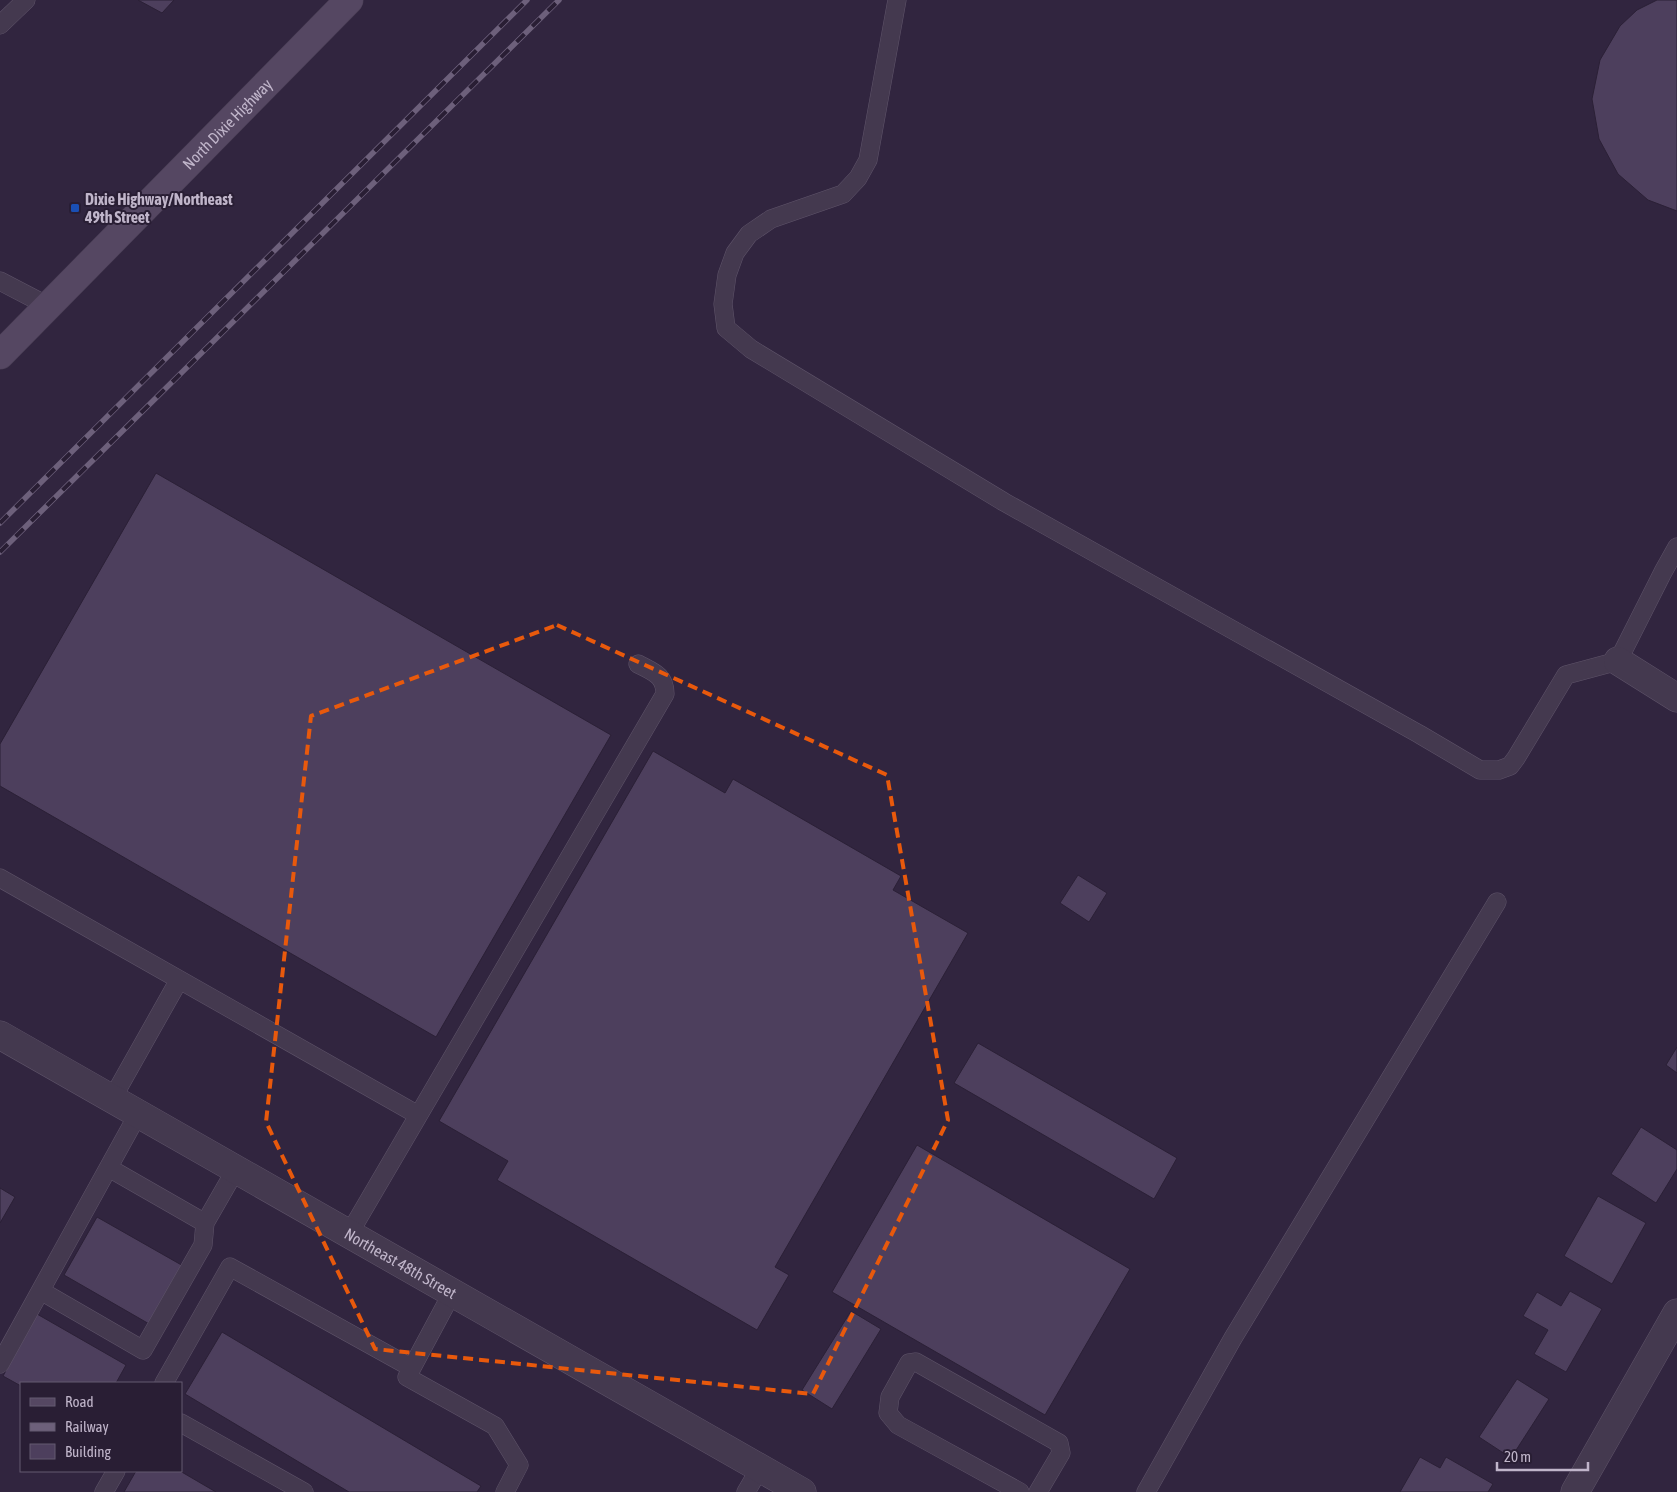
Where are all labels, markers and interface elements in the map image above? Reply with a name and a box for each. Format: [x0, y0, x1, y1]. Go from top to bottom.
street label: North Dixie Highway [179, 75, 276, 173]
place label: Dixie Highway/Northeast 49th Street [84, 190, 233, 226]
marker: Dixie Highway/Northeast 49th Street [69, 202, 81, 214]
street label: Northeast 48th Street [341, 1224, 460, 1302]
legend [20, 1382, 182, 1472]
text: Road [65, 1393, 94, 1410]
text: Railway [65, 1418, 109, 1435]
scale bar [1497, 1440, 1588, 1472]
text: Building [65, 1443, 111, 1460]
text: 20 m [1504, 1448, 1531, 1465]

